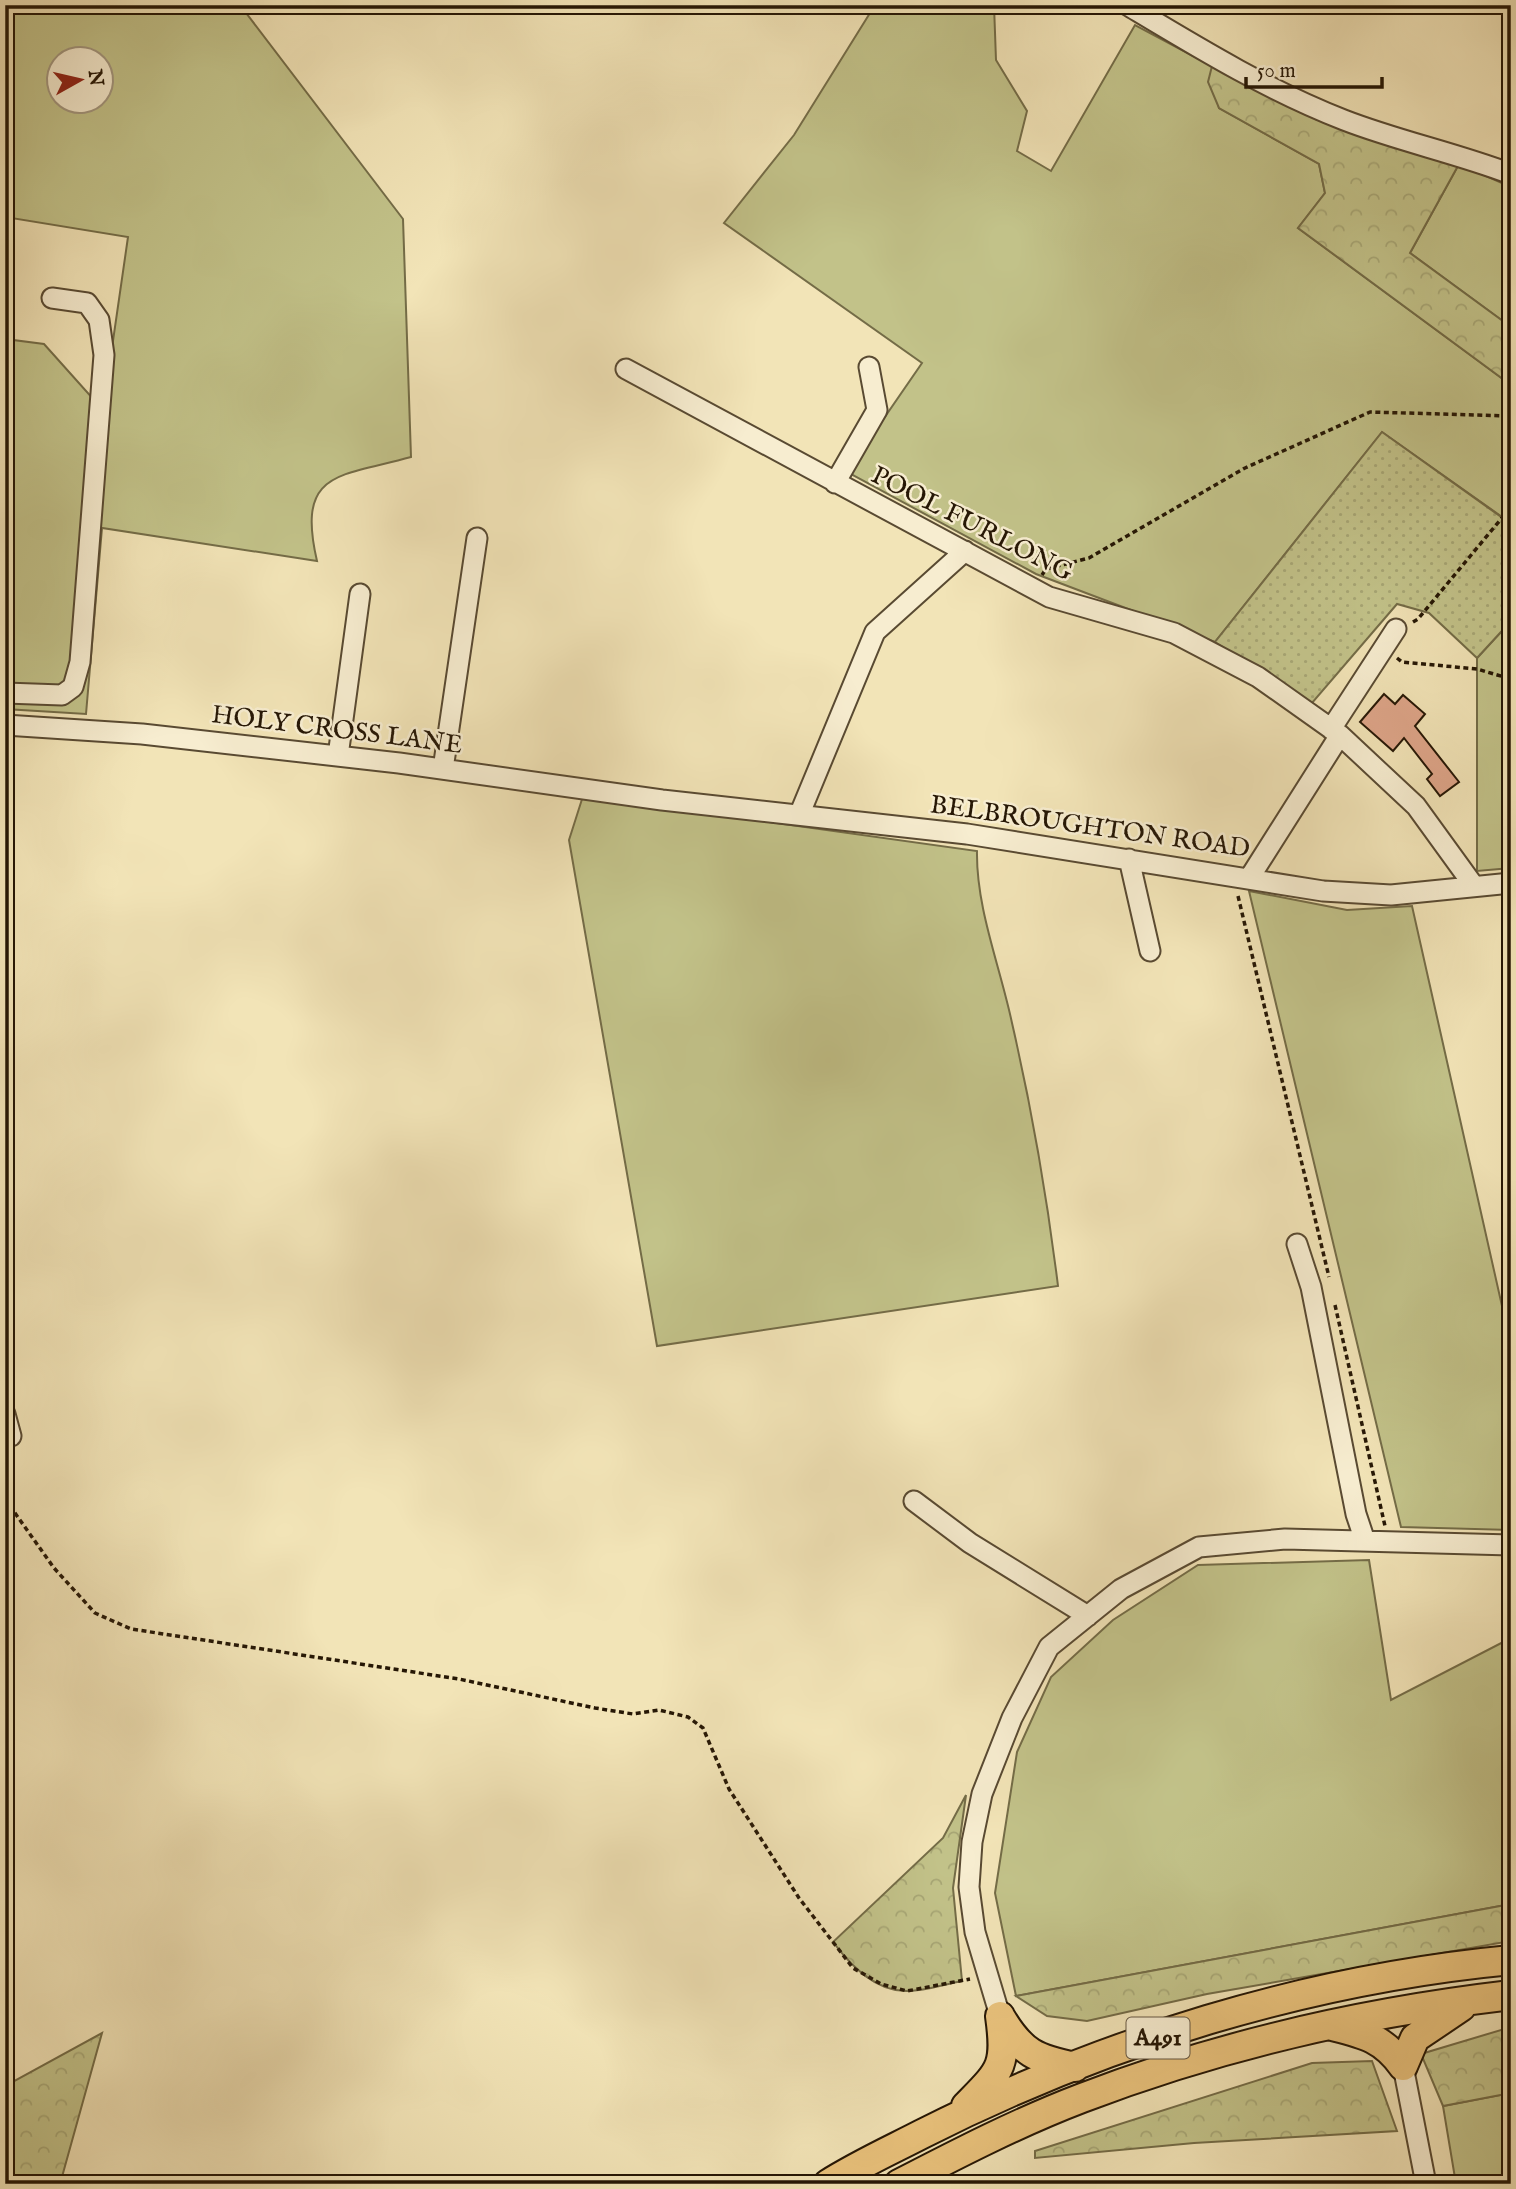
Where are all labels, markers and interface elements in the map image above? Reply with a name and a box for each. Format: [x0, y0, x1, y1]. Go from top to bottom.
north arrow [46, 46, 116, 116]
scale bar [1246, 46, 1383, 90]
text: 50 m [1257, 58, 1296, 85]
text: N [82, 67, 108, 88]
street label: POOL FURLONG [865, 459, 1079, 589]
street label: HOLY CROSS LANE [210, 698, 464, 762]
street label: BELBROUGHTON ROAD [928, 788, 1252, 866]
road number: A491 [1126, 2018, 1190, 2059]

